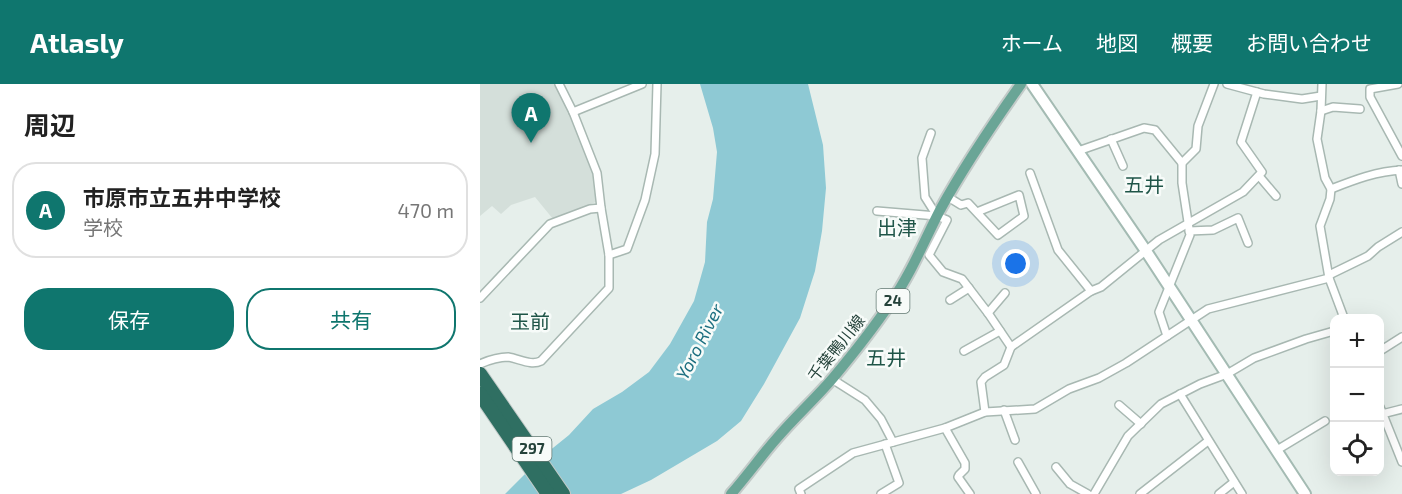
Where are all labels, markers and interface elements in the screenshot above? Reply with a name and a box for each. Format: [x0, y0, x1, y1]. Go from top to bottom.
text: Atlasly [30, 25, 124, 59]
text: ホーム [1001, 30, 1063, 55]
text: 地図 [1096, 30, 1138, 55]
text: 概要 [1171, 30, 1213, 55]
text: お問い合わせ [1246, 30, 1372, 55]
pin: A [512, 94, 550, 143]
text: 周辺 [24, 109, 76, 140]
district label: 五井 [1124, 172, 1164, 196]
text: 市原市立五井中学校 [83, 184, 281, 210]
text: A [39, 198, 52, 222]
text: 470 m [397, 198, 454, 222]
text: 学校 [83, 215, 123, 239]
district label: 出津 [877, 215, 917, 239]
your location [1001, 249, 1030, 278]
button: 保存 [24, 288, 234, 350]
button: 共有 [246, 288, 456, 350]
road number: 24 [876, 289, 910, 313]
water label: Yoro River [671, 299, 728, 383]
district label: 玉前 [510, 309, 550, 333]
street label: 千葉鴨川線 [803, 311, 868, 385]
map controls [1330, 314, 1384, 476]
button: + [1330, 314, 1384, 368]
district label: 五井 [866, 345, 906, 369]
button: − [1330, 368, 1384, 422]
button: locate [1330, 422, 1384, 476]
road number: 297 [512, 437, 552, 461]

